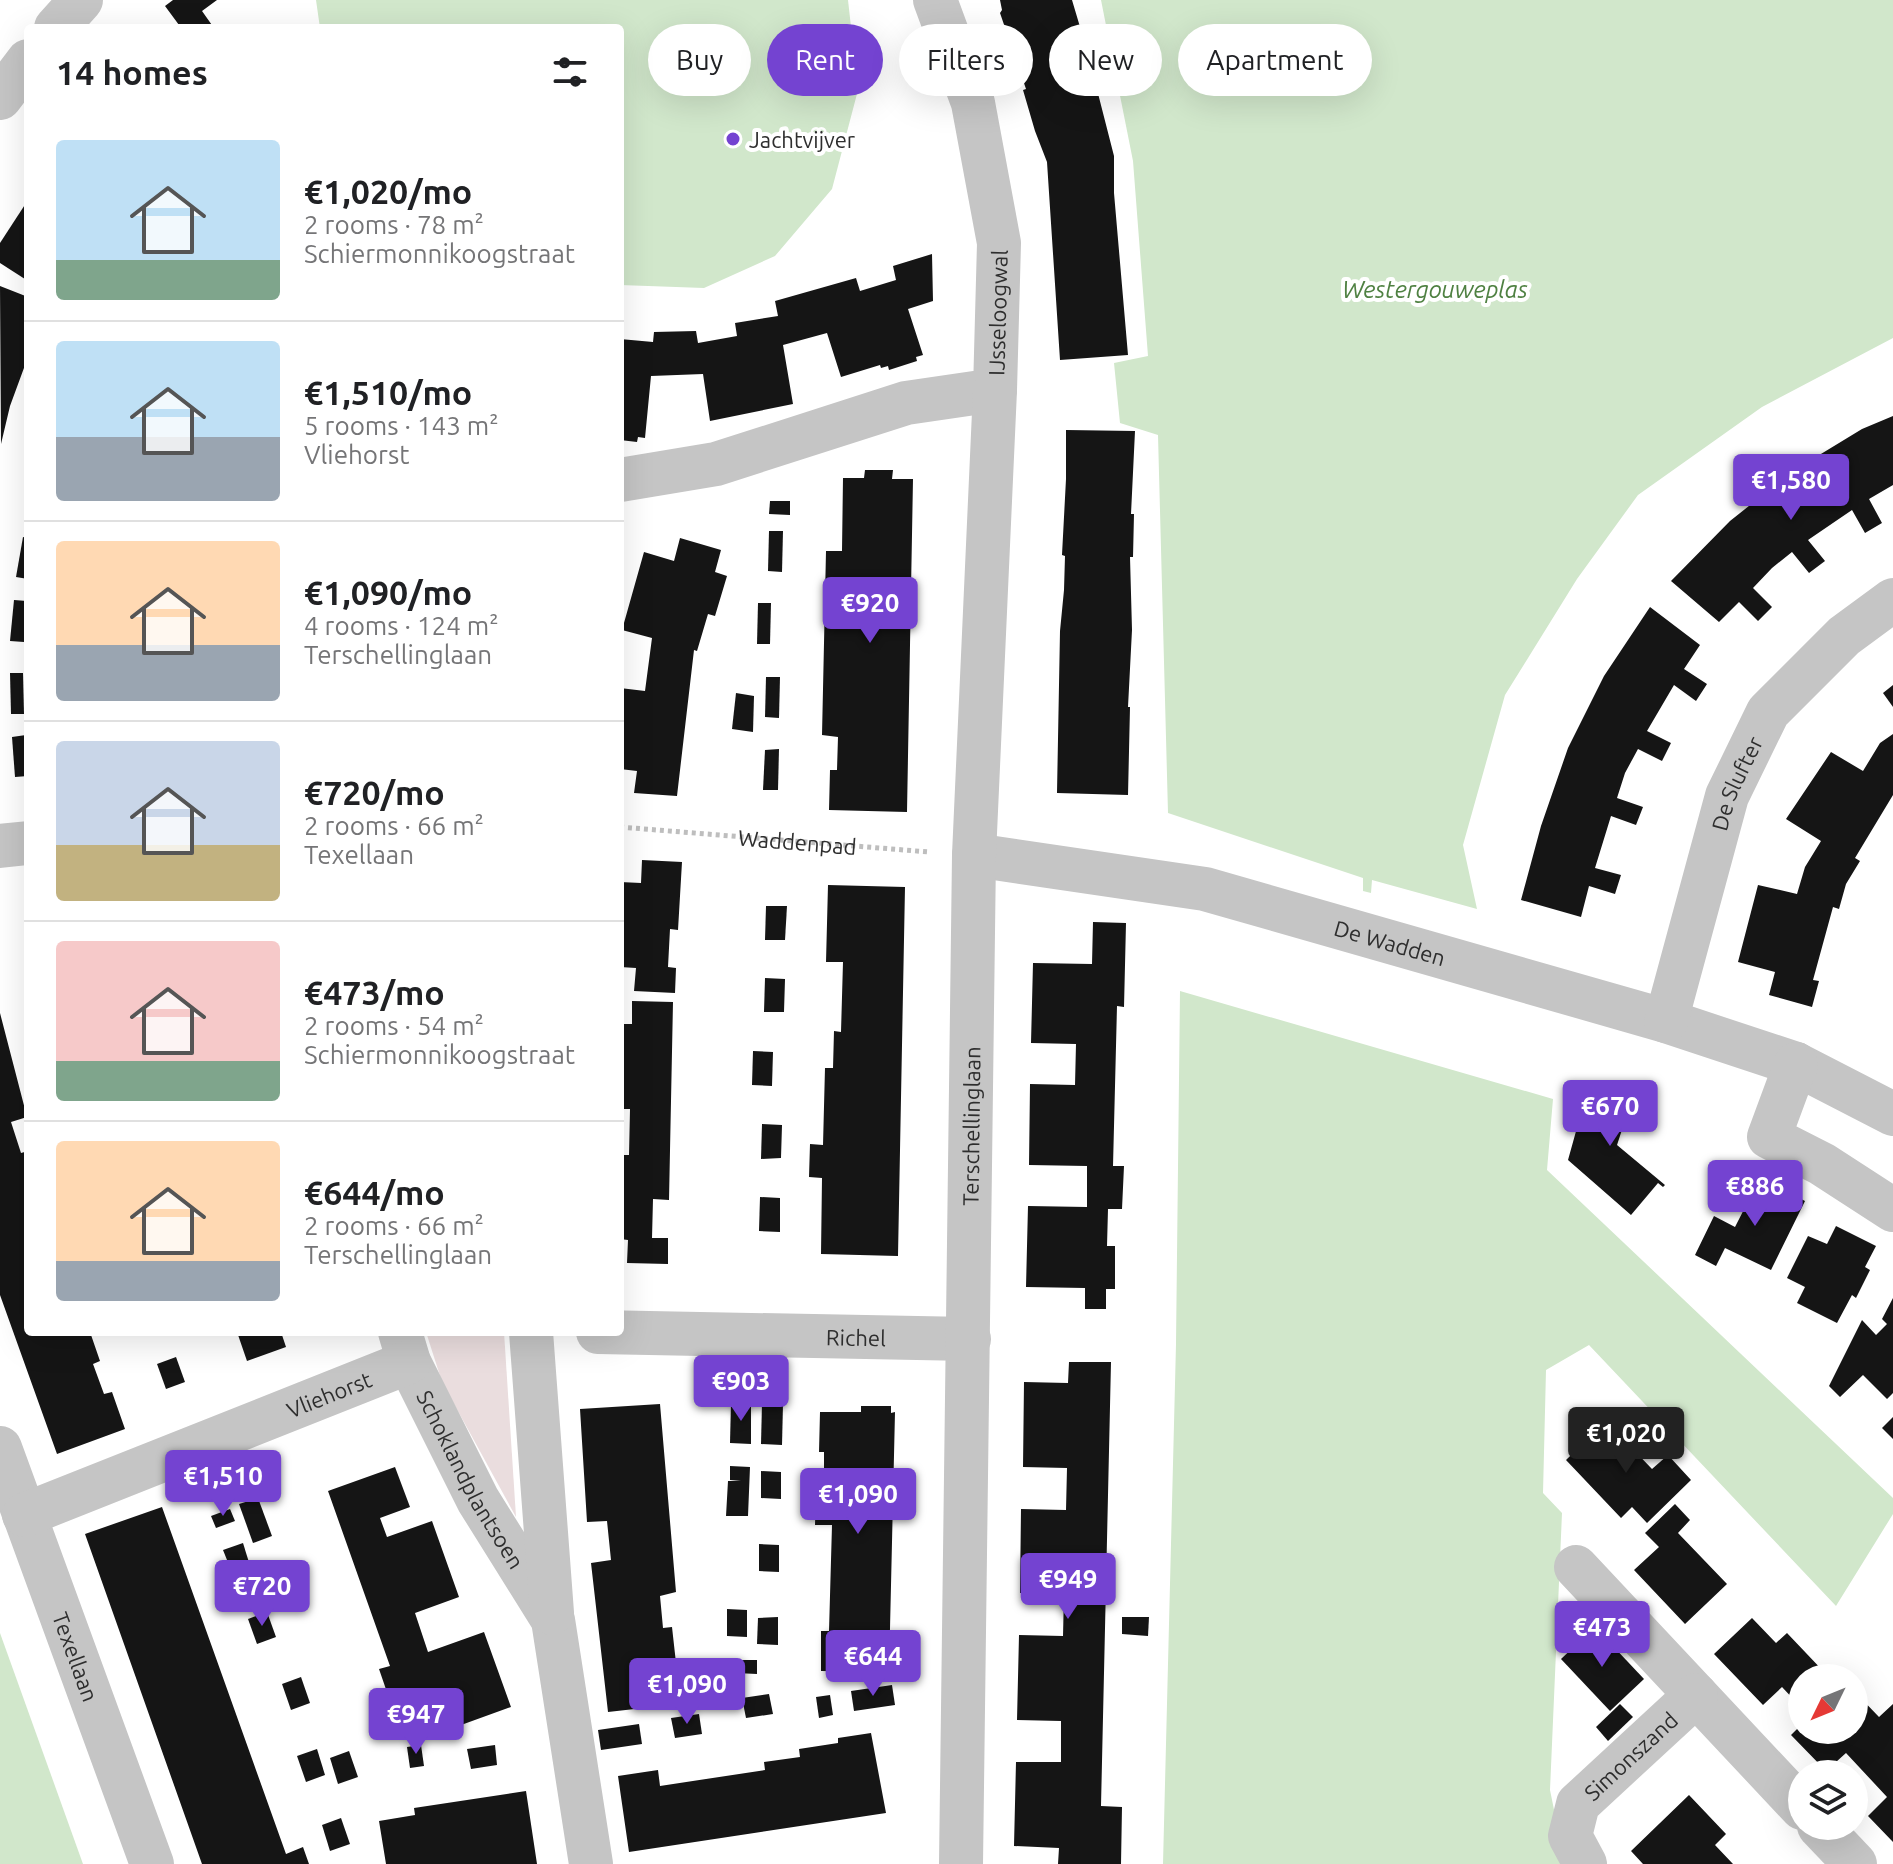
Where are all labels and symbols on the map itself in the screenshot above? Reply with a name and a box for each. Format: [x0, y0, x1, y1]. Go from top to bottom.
place label: Jachtvijver [749, 127, 856, 152]
marker: Jachtvijver [724, 130, 742, 148]
street label: IJsseloogwal [983, 249, 1011, 376]
water label: Westergouweplas [1342, 276, 1528, 303]
pin: €1,580 [1726, 454, 1856, 522]
pin: €920 [823, 577, 917, 645]
street label: De Slufter [1706, 732, 1767, 833]
street label: Waddenpad [737, 824, 858, 859]
street label: De Wadden [1332, 914, 1449, 970]
street label: Terschellinglaan [957, 1046, 984, 1206]
pin: €670 [1563, 1080, 1657, 1148]
pin: €886 [1708, 1160, 1802, 1228]
street label: Richel [826, 1324, 886, 1350]
pin: €903 [694, 1355, 788, 1423]
street label: Vliehorst [283, 1366, 375, 1422]
street label: Schoklandplantsoen [413, 1386, 530, 1573]
pin: €1,020 [1561, 1407, 1691, 1475]
pin: €1,510 [158, 1450, 288, 1518]
pin: €1,090 [793, 1468, 923, 1536]
pin: €949 [1021, 1553, 1115, 1621]
pin: €720 [215, 1560, 309, 1628]
pin: €473 [1555, 1601, 1649, 1669]
street label: Texellaan [48, 1608, 104, 1705]
pin: €644 [826, 1630, 920, 1698]
pin: €1,090 [622, 1658, 752, 1726]
north arrow [1788, 1664, 1868, 1744]
pin: €947 [369, 1688, 463, 1756]
street label: Simonszand [1579, 1707, 1682, 1805]

